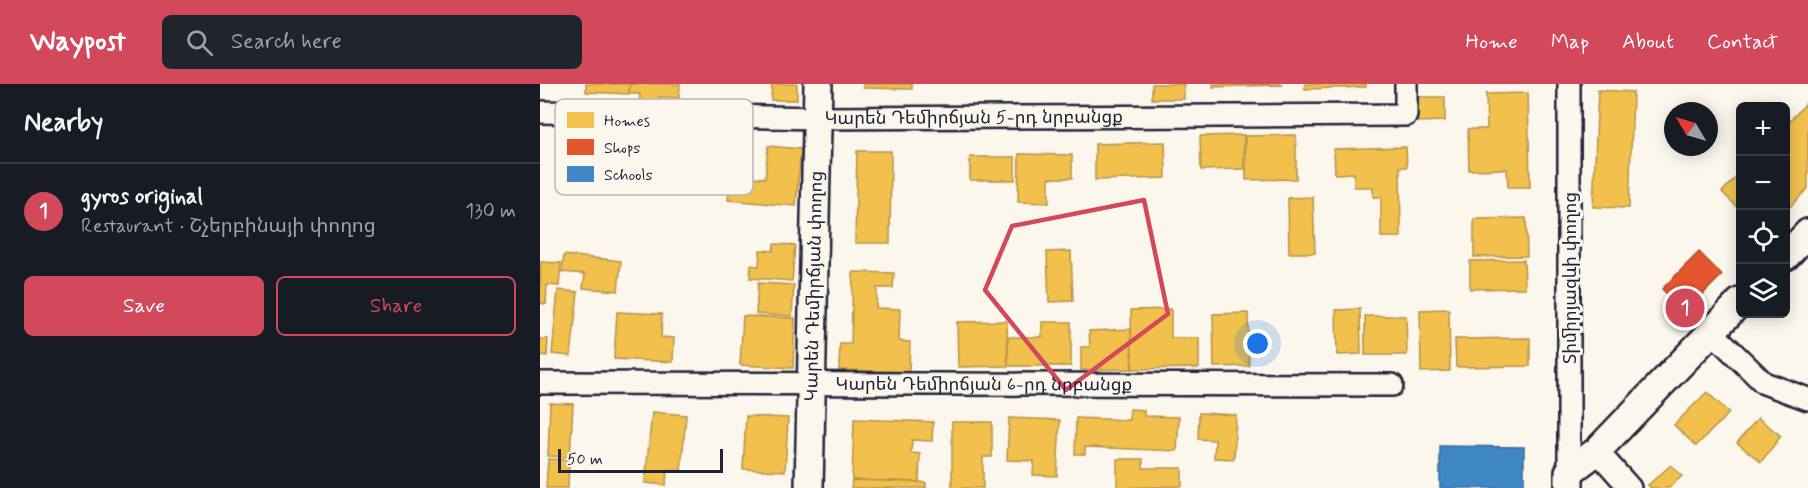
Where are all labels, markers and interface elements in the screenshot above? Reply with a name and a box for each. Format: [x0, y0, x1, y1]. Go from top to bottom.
search box [162, 15, 582, 69]
text: Waypost [30, 24, 126, 61]
icon: search [183, 26, 216, 59]
text: Search here [231, 28, 342, 56]
text: Home [1466, 28, 1518, 56]
text: Map [1551, 28, 1589, 56]
text: About [1622, 28, 1674, 56]
text: Contact [1707, 28, 1778, 56]
legend [555, 99, 753, 195]
north arrow [1664, 102, 1718, 156]
map controls [1736, 102, 1790, 318]
button: + [1736, 102, 1790, 156]
street label: Կարեն Դեմիրճյան 5-րդ նրբանցք [825, 105, 1123, 131]
text: Nearby [24, 106, 103, 140]
text: Homes [604, 111, 650, 132]
text: Shops [604, 138, 641, 159]
button: − [1736, 156, 1790, 210]
text: Schools [604, 165, 653, 186]
street label: Կարեն Դեմիրճյան փողոց [800, 171, 829, 402]
text: gyros original [81, 183, 203, 211]
street label: Տիմիրյազևի փողոց [1559, 192, 1583, 364]
text: 1 [39, 198, 48, 225]
text: 130 m [465, 198, 516, 225]
button: locate [1736, 210, 1790, 264]
text: Restaurant · Շչերբինայի փողոց [81, 213, 376, 240]
button: layers [1736, 264, 1790, 318]
button: Save [24, 276, 264, 336]
button: Share [276, 276, 516, 336]
pin: 1 [1666, 286, 1704, 330]
your location [1243, 329, 1272, 358]
street label: Կարեն Դեմիրճյան 6-րդ նրբանցք [836, 373, 1132, 397]
scale bar [558, 446, 723, 474]
text: 50 m [567, 449, 603, 470]

